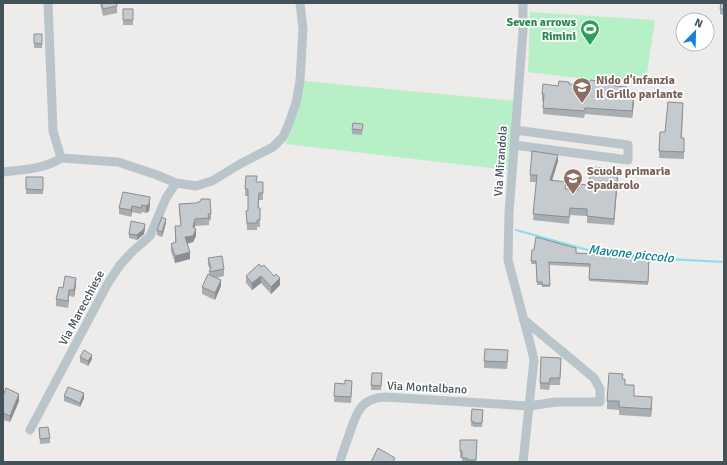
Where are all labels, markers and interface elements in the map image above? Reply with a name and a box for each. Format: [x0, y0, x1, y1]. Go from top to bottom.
north arrow [675, 12, 715, 52]
place label: Seven arrows Rimini [507, 15, 577, 44]
text: N [693, 16, 705, 31]
sports icon: Seven arrows Rimini [579, 18, 601, 46]
place label: Nido d'infanzia Il Grillo parlante [596, 73, 683, 102]
school or university icon: Nido d'infanzia Il Grillo parlante [571, 76, 593, 104]
street label: Via Mirandola [491, 125, 511, 197]
place label: Scuola primaria Spadarolo [587, 164, 670, 193]
school or university icon: Scuola primaria Spadarolo [562, 167, 584, 195]
water label: Mavone piccolo [588, 242, 676, 267]
street label: Via Marecchiese [56, 268, 108, 348]
street label: Via Montalbano [386, 378, 468, 398]

